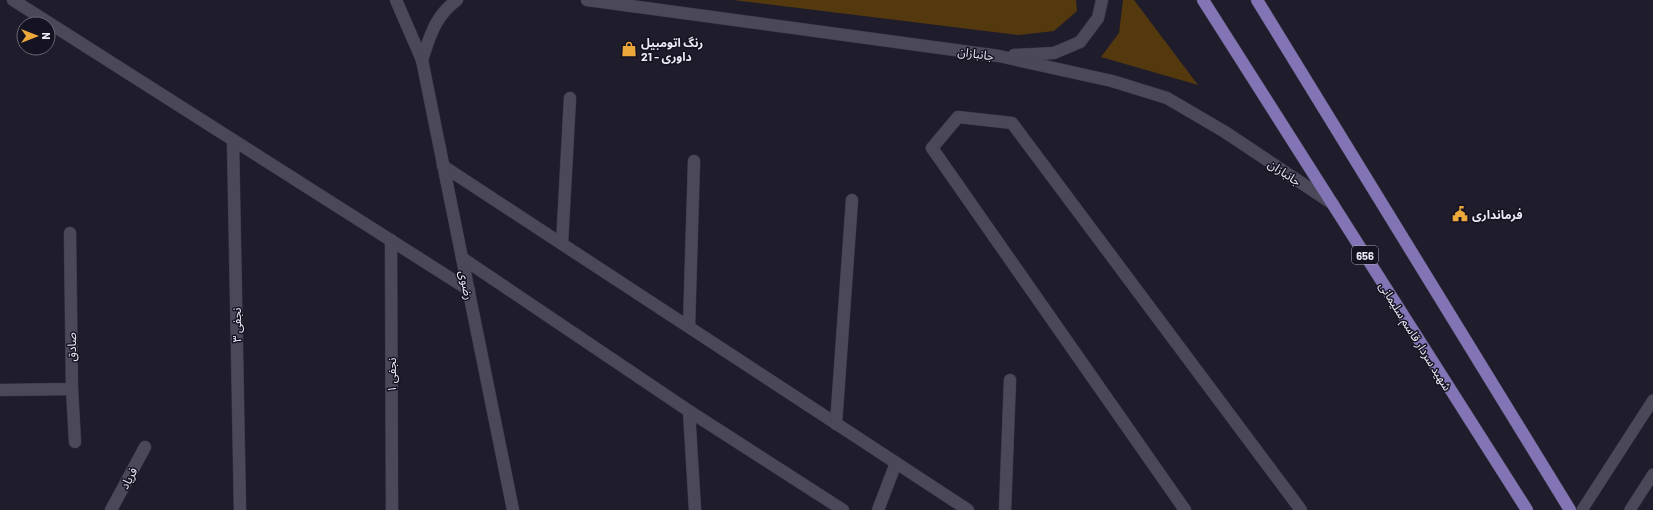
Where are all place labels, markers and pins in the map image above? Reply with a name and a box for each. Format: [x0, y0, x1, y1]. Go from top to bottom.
place label: رنگ اتومبیل 21 - داوری [641, 35, 703, 64]
shop icon: رنگ اتومبیل 21 - داوری [620, 40, 638, 58]
public building icon: فرمانداری [1451, 205, 1469, 223]
place label: فرمانداری [1472, 207, 1522, 222]

